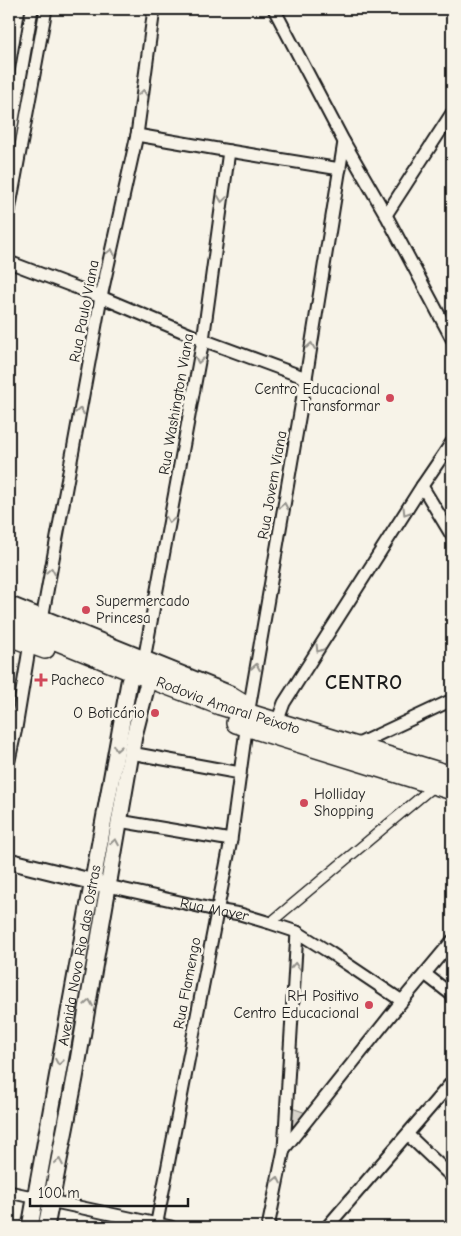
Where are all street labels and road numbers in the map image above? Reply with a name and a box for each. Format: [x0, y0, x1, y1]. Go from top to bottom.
street label: Rua Paulo Viana [65, 258, 103, 364]
street label: Rua Washington Viana [155, 332, 197, 476]
street label: Rua Jovem Viana [254, 429, 290, 541]
street label: Rodovia Amaral Peixoto [154, 673, 302, 738]
street label: Avenida Novo Rio das Ostras [54, 864, 105, 1047]
street label: Rua Mayer [178, 893, 251, 925]
street label: Rua Flamengo [169, 936, 205, 1030]

